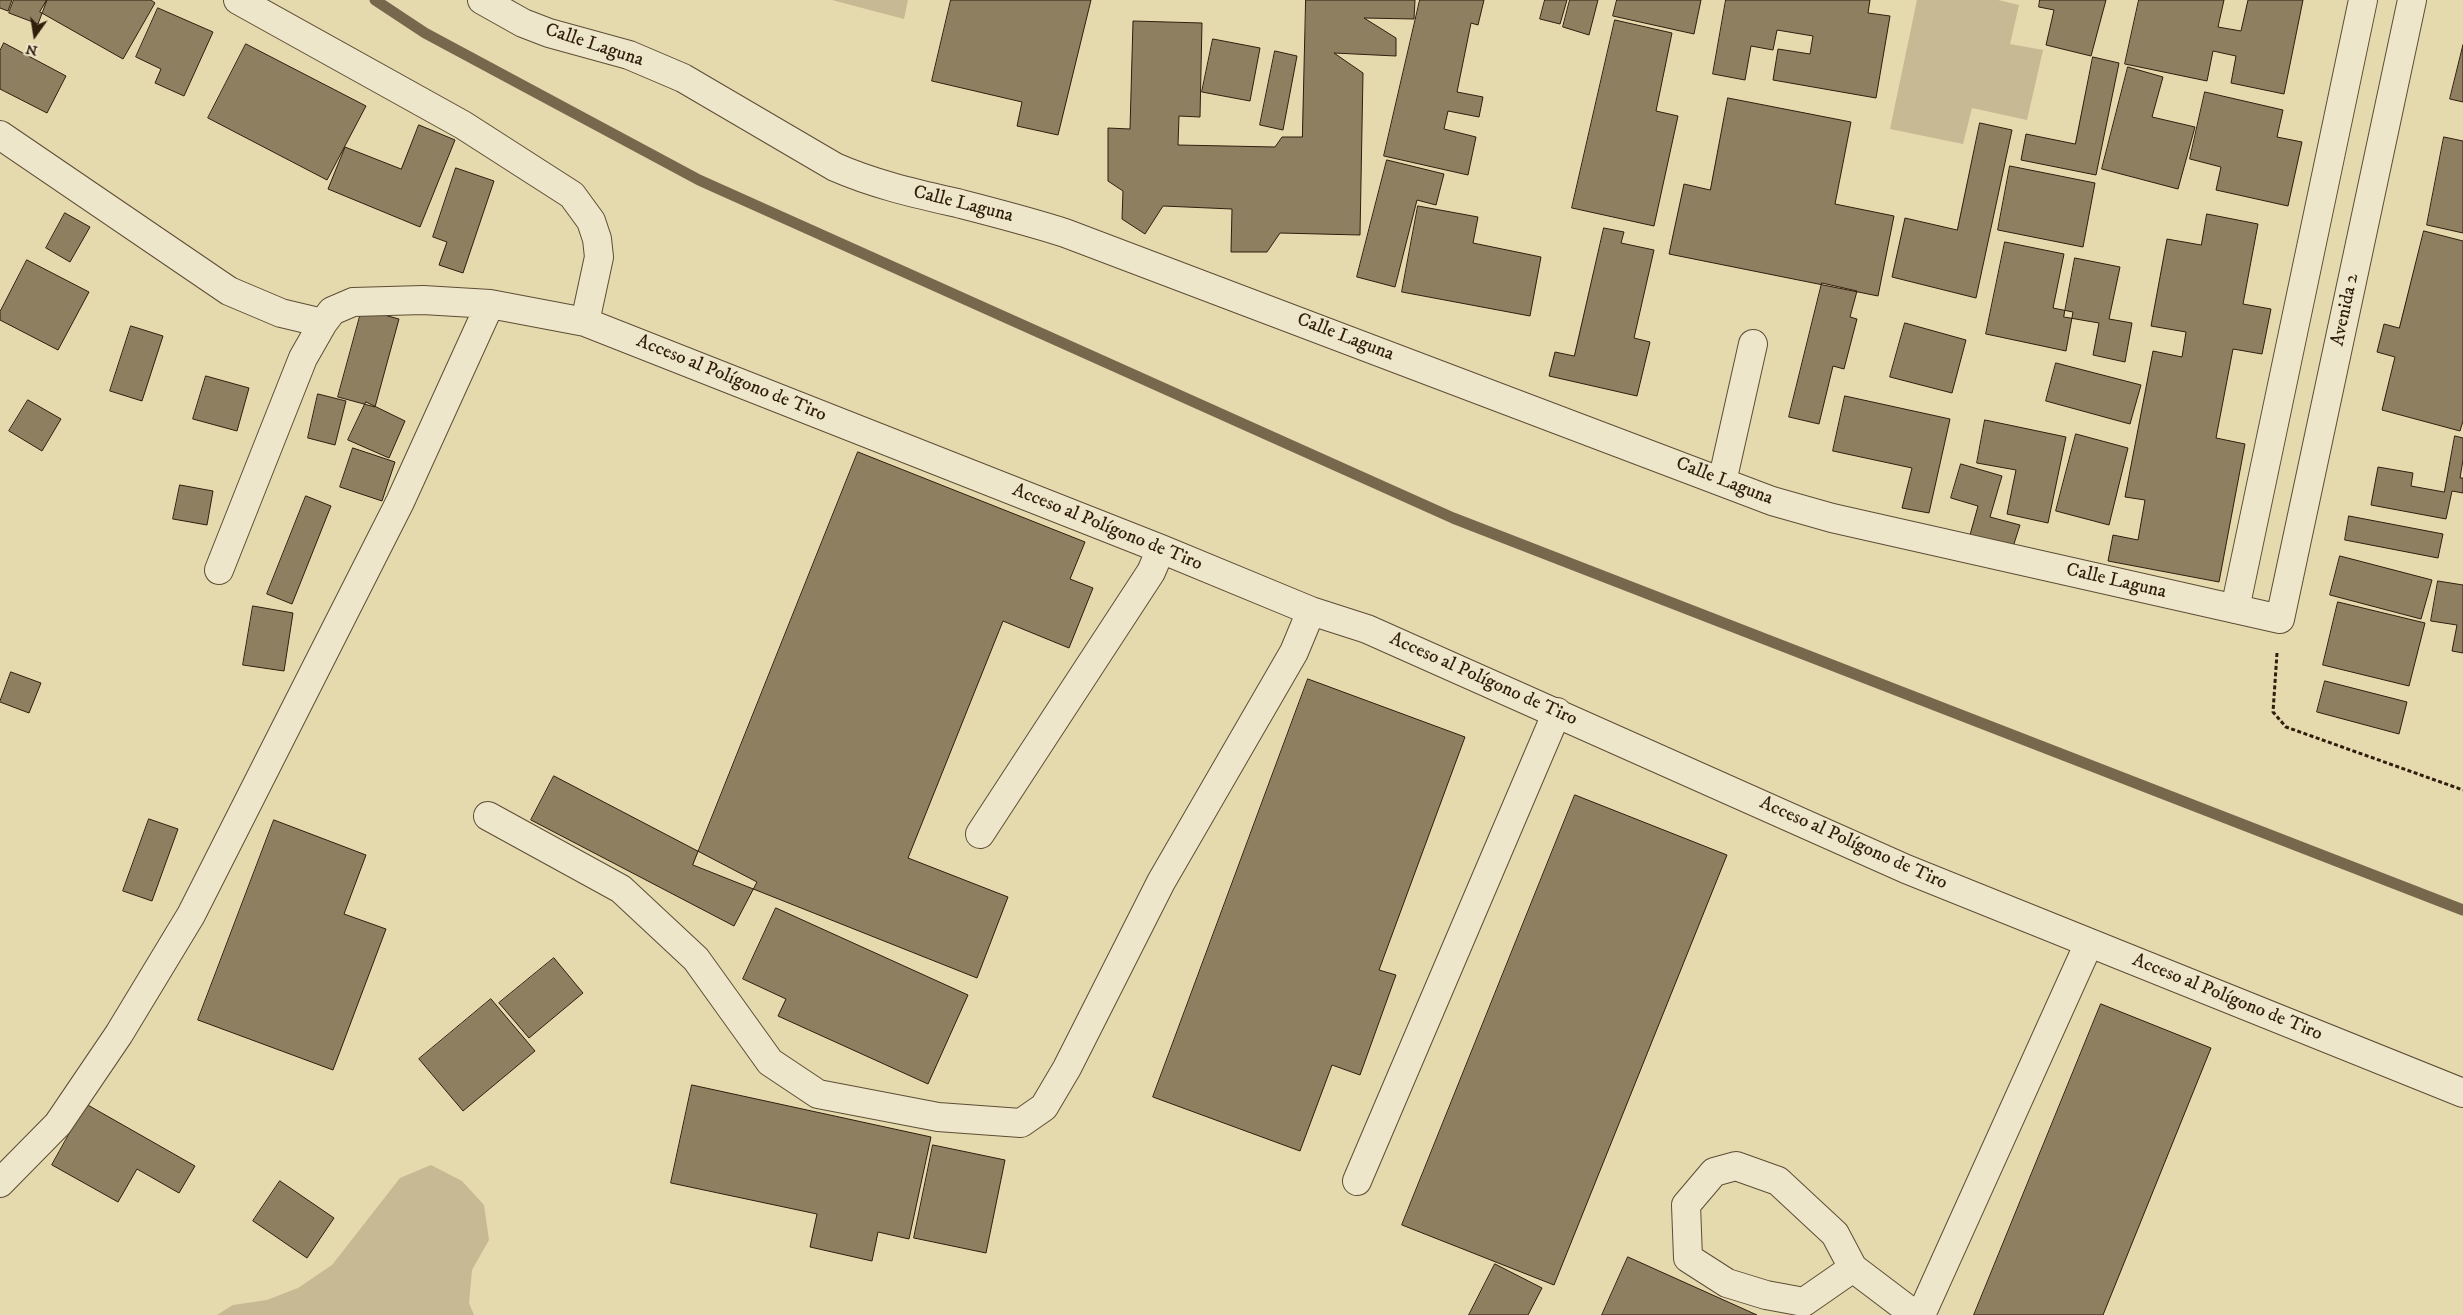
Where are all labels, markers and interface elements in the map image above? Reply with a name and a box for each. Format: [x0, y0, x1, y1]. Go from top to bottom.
north arrow [10, 10, 60, 60]
street label: Calle Laguna [542, 19, 646, 73]
text: N [24, 40, 39, 60]
street label: Calle Laguna [911, 182, 1015, 228]
street label: Avenida 2 [2327, 272, 2365, 348]
street label: Calle Laguna [1293, 309, 1397, 367]
street label: Acceso al Polígono de Tiro [633, 330, 829, 428]
street label: Calle Laguna [1672, 453, 1776, 511]
street label: Acceso al Polígono de Tiro [1009, 479, 1205, 577]
street label: Calle Laguna [2064, 559, 2168, 605]
street label: Acceso al Polígono de Tiro [1386, 628, 1580, 732]
street label: Acceso al Polígono de Tiro [1756, 792, 1950, 896]
street label: Acceso al Polígono de Tiro [2129, 949, 2325, 1047]

